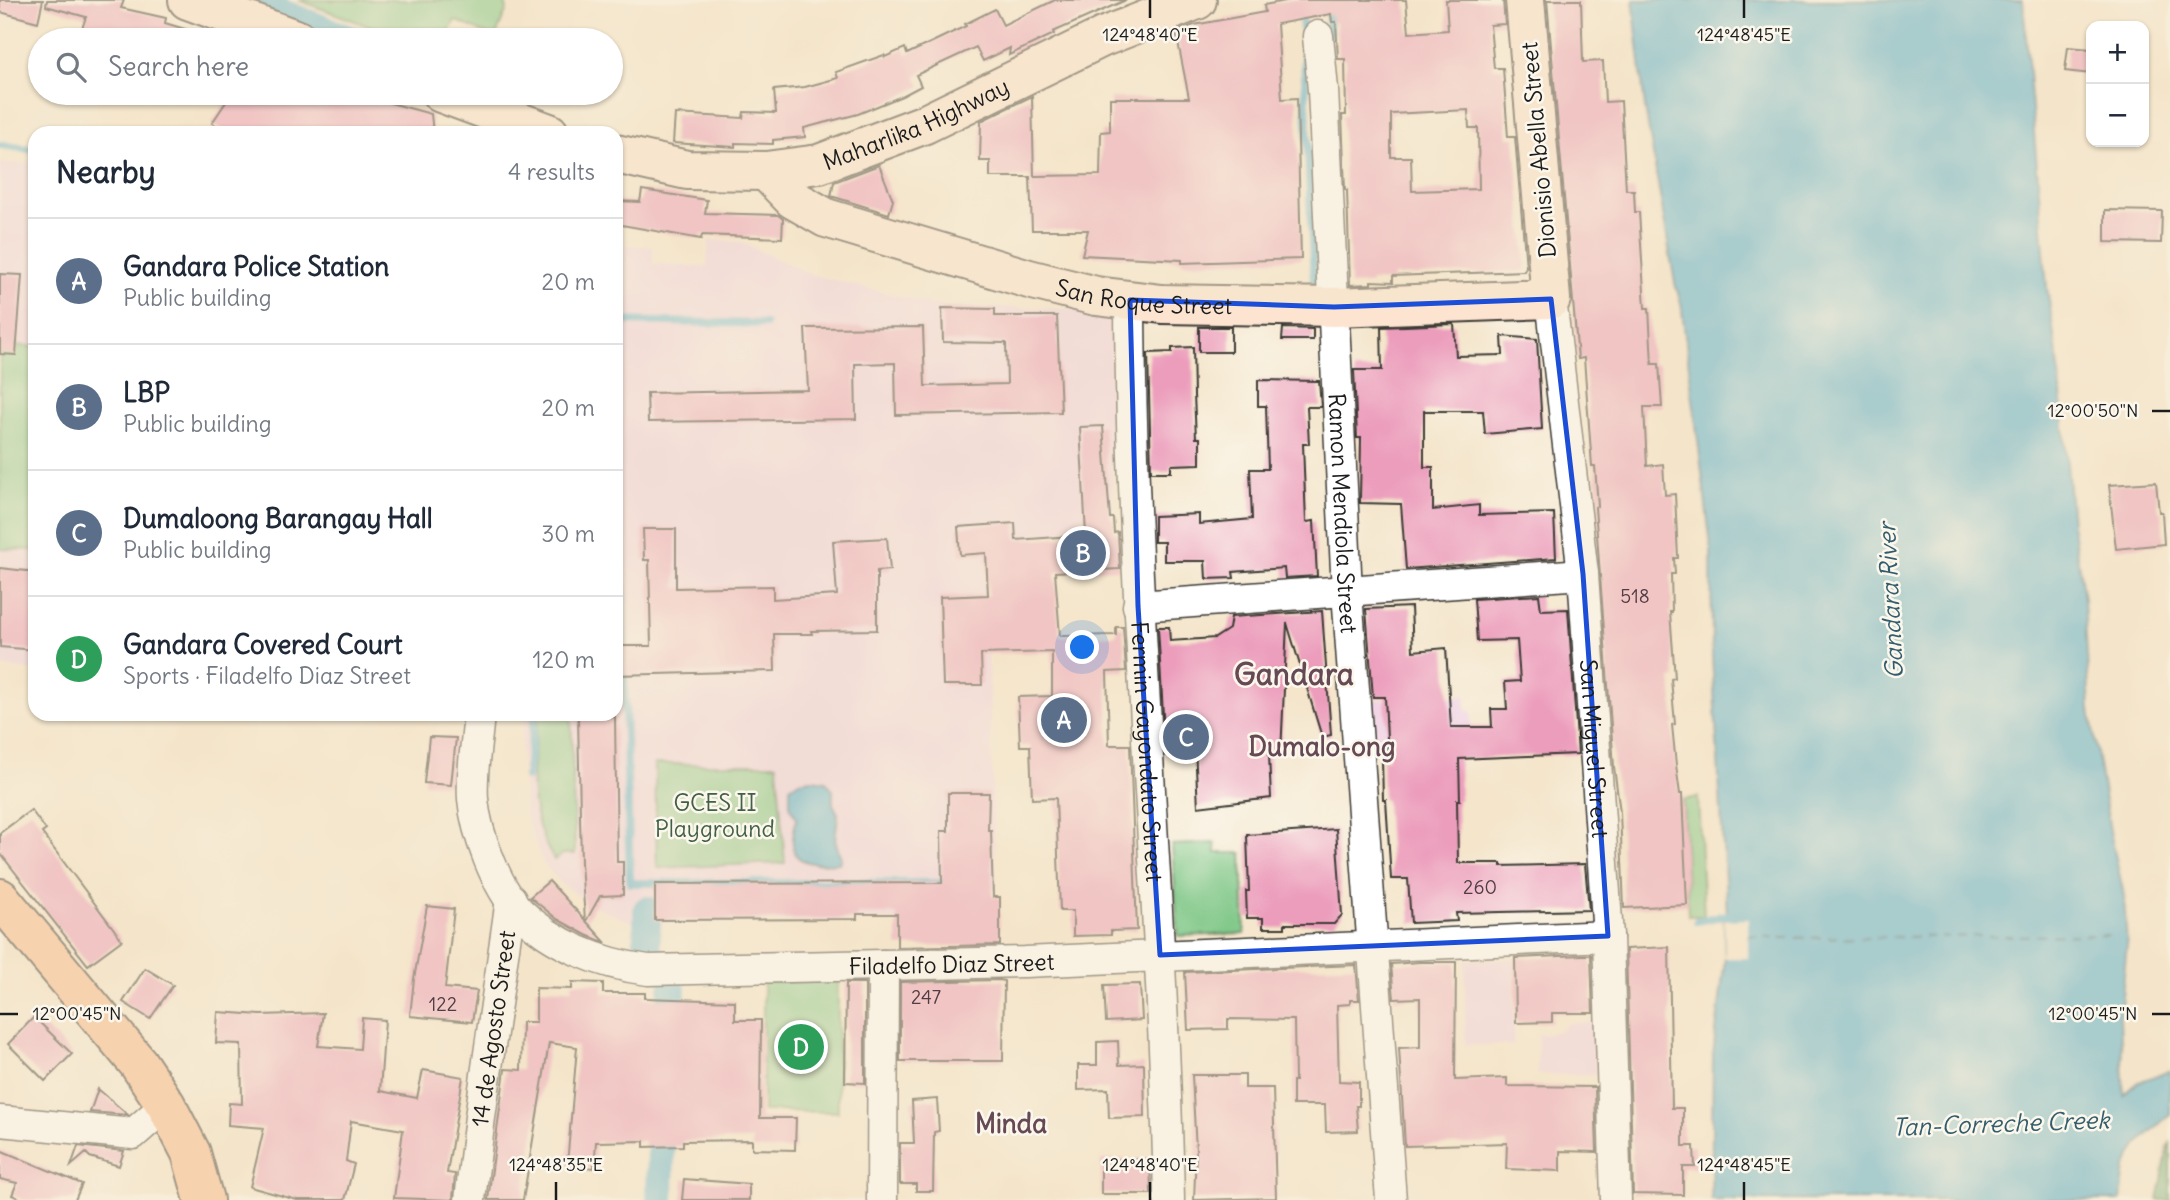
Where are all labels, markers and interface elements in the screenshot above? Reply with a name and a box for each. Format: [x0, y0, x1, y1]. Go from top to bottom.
map controls [2086, 21, 2149, 147]
button: + [2086, 21, 2149, 84]
text: 124°48'40"E [1102, 23, 1198, 46]
text: 124°48'45"E [1697, 23, 1791, 46]
search box [28, 28, 623, 105]
street label: Dionisio Abella Street [1514, 40, 1562, 259]
icon: search [52, 48, 90, 86]
text: Search here [108, 50, 249, 83]
street label: Maharlika Highway [818, 71, 1013, 176]
button: − [2086, 84, 2149, 147]
text: Nearby [56, 153, 156, 191]
text: 4 results [508, 157, 595, 186]
text: Gandara Police Station [123, 250, 389, 283]
text: A [72, 267, 86, 296]
text: 20 m [542, 267, 595, 296]
street label: San Roque Street [1053, 272, 1233, 320]
text: Public building [123, 283, 272, 312]
text: LBP [123, 376, 170, 409]
street label: Ramon Mendiola Street [1323, 392, 1364, 635]
text: B [71, 393, 87, 422]
text: 20 m [542, 393, 595, 422]
text: 12°00'50"N [2048, 399, 2138, 422]
text: Public building [123, 409, 272, 438]
text: Dumaloong Barangay Hall [123, 502, 433, 535]
text: C [71, 519, 87, 548]
text: 30 m [541, 519, 595, 548]
water label: Gandara River [1871, 519, 1909, 680]
pin: B [1060, 527, 1106, 579]
text: Public building [123, 535, 272, 564]
house number: 518 [1620, 584, 1650, 608]
street label: Fermin Gayondato Street [1126, 621, 1170, 883]
text: Gandara Covered Court [123, 628, 403, 661]
your location [1065, 630, 1099, 664]
text: D [71, 645, 87, 674]
text: 120 m [532, 645, 595, 674]
district label: Gandara [1234, 655, 1354, 693]
street label: San Miguel Street [1574, 658, 1616, 839]
text: Sports · Filadelfo Diaz Street [123, 661, 411, 690]
pin: A [1041, 694, 1087, 746]
pin: C [1163, 711, 1209, 763]
district label: Dumalo-ong [1248, 730, 1396, 763]
park label: GCES II Playground [655, 788, 775, 843]
house number: 260 [1463, 875, 1497, 899]
street label: 14 de Agosto Street [464, 928, 521, 1128]
street label: Filadelfo Diaz Street [849, 946, 1055, 980]
house number: 247 [911, 985, 941, 1009]
house number: 122 [429, 992, 457, 1016]
text: 12°00'45"N [33, 1002, 121, 1025]
text: 12°00'45"N [2049, 1002, 2137, 1025]
pin: D [778, 1021, 824, 1073]
water label: Tan-Correche Creek [1892, 1104, 2112, 1142]
district label: Minda [975, 1107, 1047, 1140]
text: 124°48'35"E [509, 1153, 603, 1176]
text: 124°48'40"E [1102, 1153, 1198, 1176]
text: 124°48'45"E [1697, 1153, 1791, 1176]

